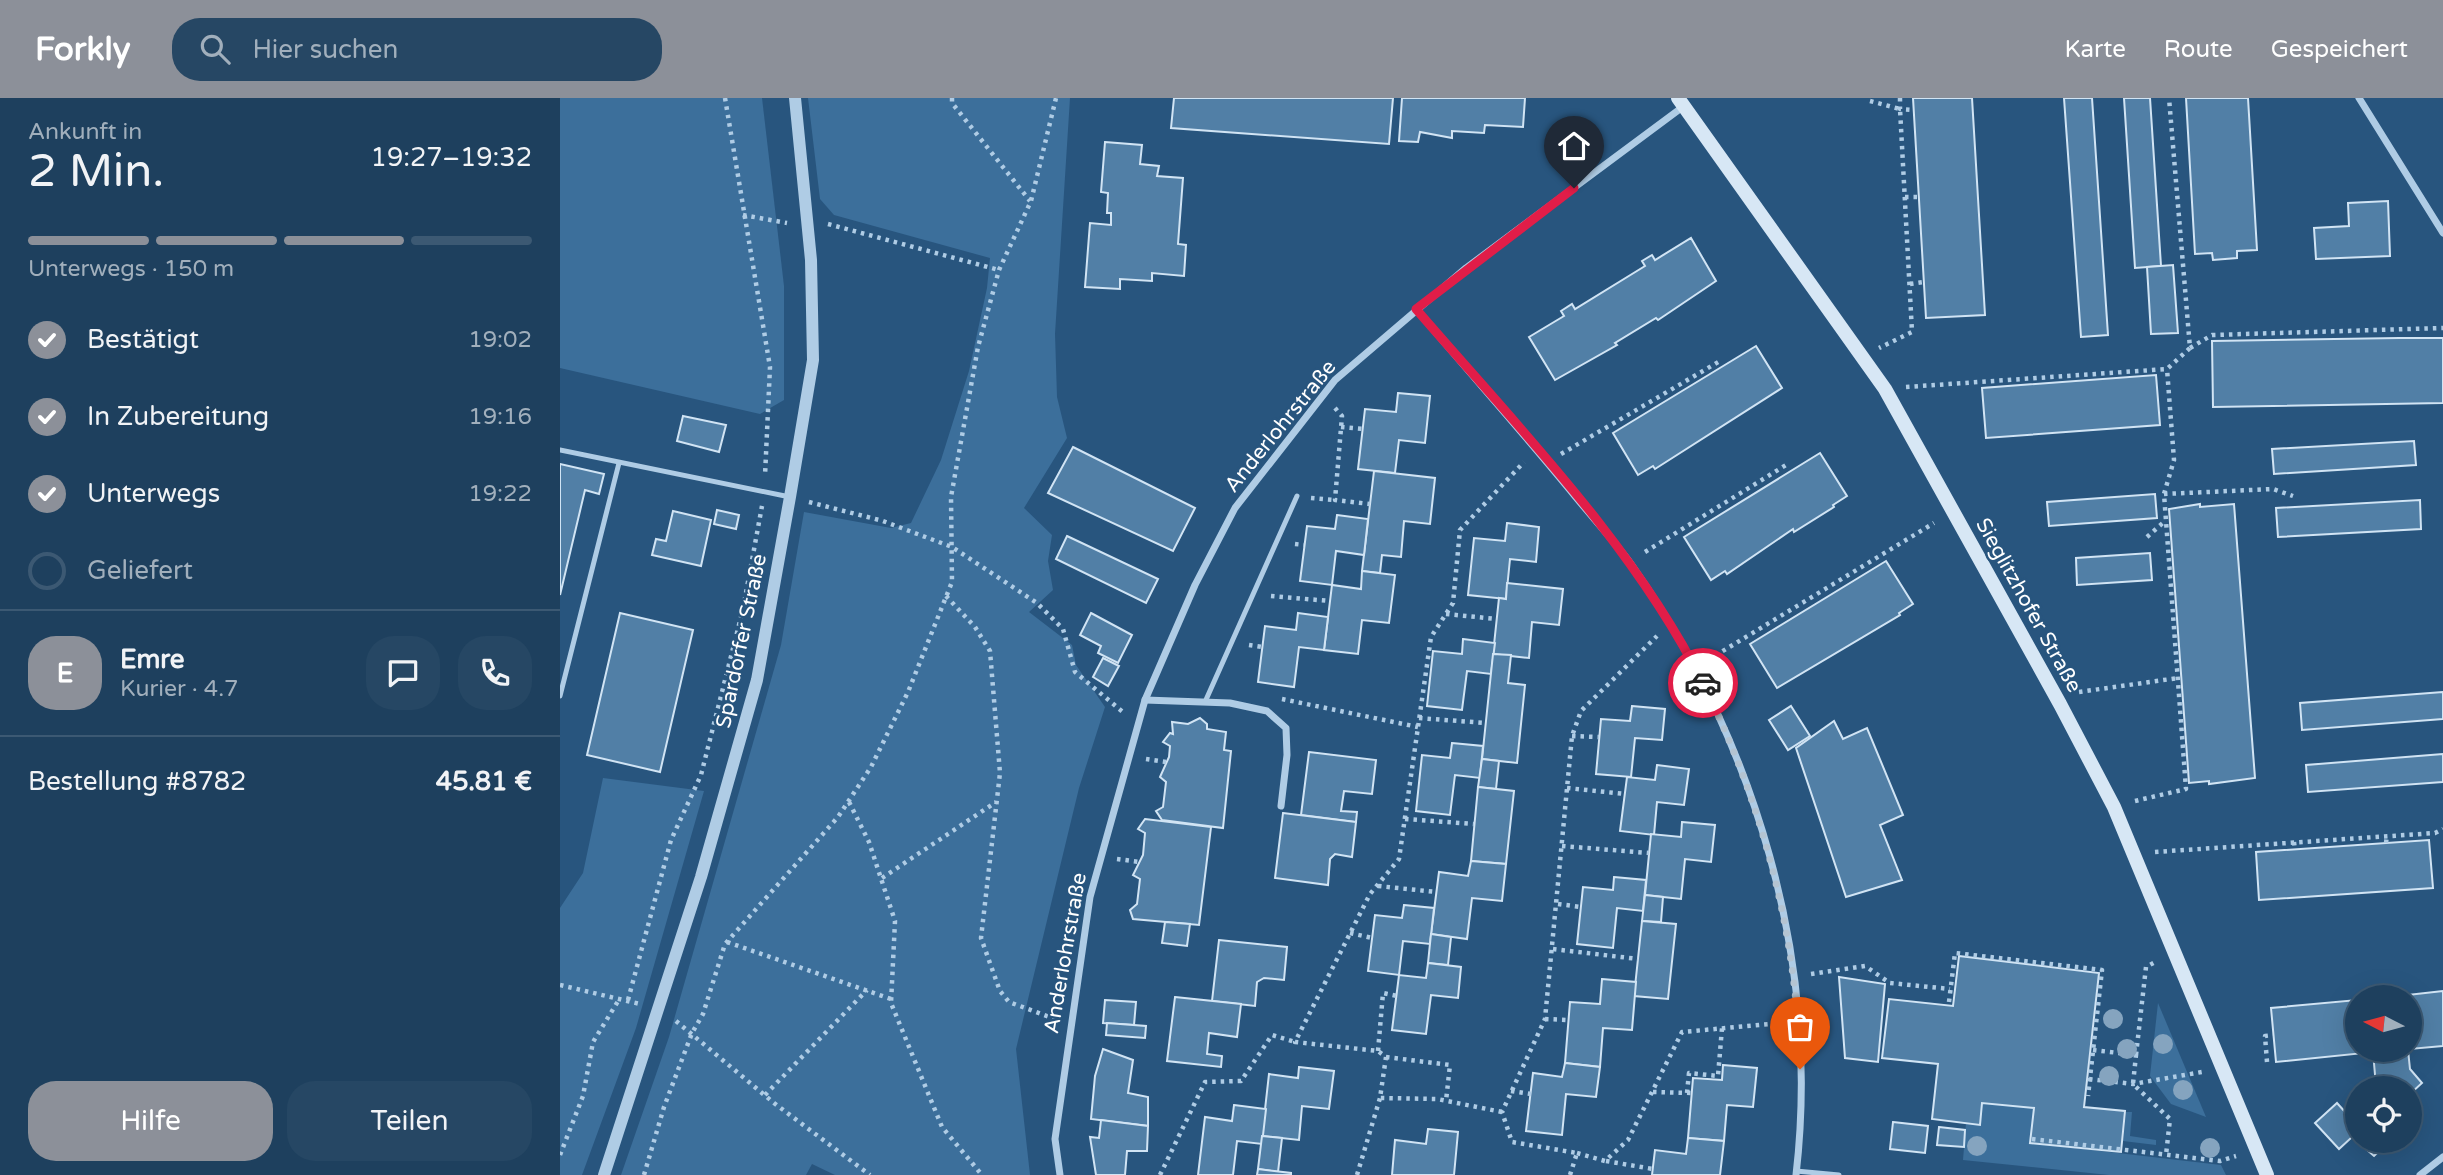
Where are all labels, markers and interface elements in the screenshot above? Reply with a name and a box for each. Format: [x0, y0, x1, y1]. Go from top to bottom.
search box [172, 18, 662, 81]
text: Forkly [35, 30, 130, 69]
icon: search [196, 30, 234, 68]
text: Hier suchen [252, 34, 398, 65]
text: Karte [2064, 35, 2126, 64]
text: Route [2164, 35, 2233, 64]
text: Gespeichert [2271, 35, 2408, 64]
pin [1544, 116, 1604, 188]
text: Ankunft in [28, 118, 142, 146]
icon: home [1555, 127, 1593, 165]
text: 19:27–19:32 [371, 142, 532, 173]
text: 2 Min. [28, 144, 164, 199]
text: Unterwegs · 150 m [28, 255, 234, 283]
icon: check [28, 321, 66, 359]
text: Bestätigt [87, 324, 199, 355]
text: 19:02 [468, 326, 532, 354]
street label: Anderlohrstraße [1219, 355, 1341, 497]
icon: check [28, 398, 66, 436]
text: In Zubereitung [87, 401, 269, 432]
text: 19:16 [468, 403, 532, 431]
icon: check [28, 475, 66, 513]
text: Unterwegs [87, 478, 220, 509]
text: 19:22 [468, 480, 532, 508]
street label: Sieglitzhofer Straße [1970, 514, 2087, 697]
street label: Spardorfer Straße [711, 552, 772, 730]
text: Geliefert [87, 555, 193, 586]
button: chat [366, 636, 440, 710]
button: phone [458, 636, 532, 710]
text: Emre [120, 644, 185, 675]
courier [1668, 648, 1738, 718]
text: E [57, 658, 73, 689]
icon: car [1684, 664, 1722, 702]
text: Kurier · 4.7 [120, 675, 238, 703]
text: Bestellung #8782 [28, 766, 246, 797]
text: 45.81 € [436, 766, 532, 797]
street label: Anderlohrstraße [1039, 871, 1092, 1035]
north arrow [2345, 985, 2422, 1062]
map controls [2345, 985, 2422, 1153]
pin [1770, 997, 1830, 1069]
icon: bag [1781, 1008, 1819, 1046]
button: locate [2345, 1076, 2422, 1153]
button: Hilfe [28, 1081, 273, 1161]
button: Teilen [287, 1081, 532, 1161]

